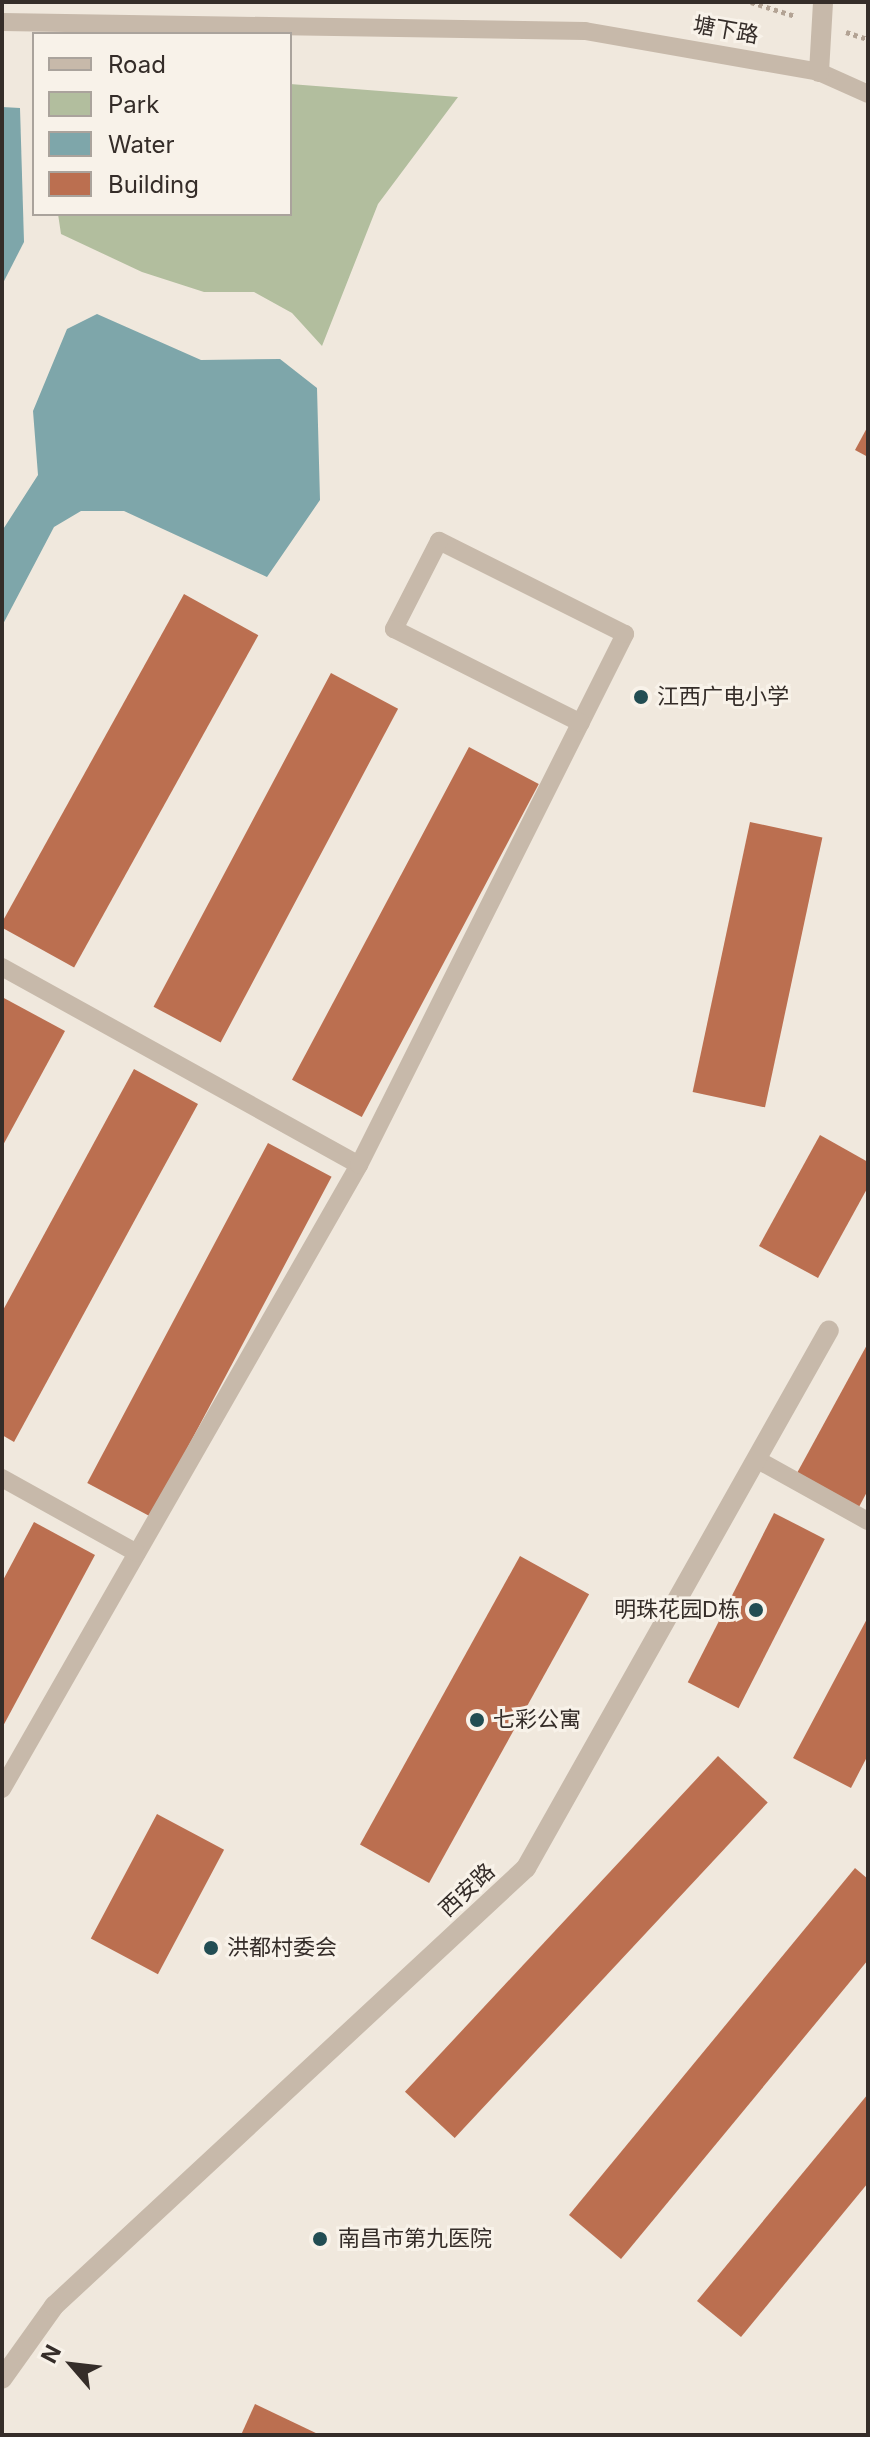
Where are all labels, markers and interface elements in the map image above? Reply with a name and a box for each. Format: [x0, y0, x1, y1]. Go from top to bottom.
street label: 塘下路 [691, 11, 761, 49]
legend [32, 32, 292, 216]
text: Road [108, 50, 166, 79]
text: Park [108, 90, 159, 119]
text: Water [108, 130, 175, 159]
text: Building [108, 170, 199, 199]
place label: 江西广电小学 [657, 684, 789, 710]
marker: 江西广电小学 [632, 688, 650, 706]
place label: 明珠花园D栋 [614, 1597, 740, 1623]
marker: 明珠花园D栋 [747, 1601, 765, 1619]
place label: 七彩公寓 [493, 1707, 581, 1733]
marker: 七彩公寓 [468, 1711, 486, 1729]
street label: 西安路 [434, 1858, 500, 1922]
place label: 洪都村委会 [227, 1935, 337, 1961]
marker: 洪都村委会 [202, 1939, 220, 1957]
place label: 南昌市第九医院 [338, 2226, 492, 2252]
marker: 南昌市第九医院 [309, 2228, 331, 2250]
north arrow [32, 2325, 112, 2405]
text: N [35, 2340, 66, 2367]

